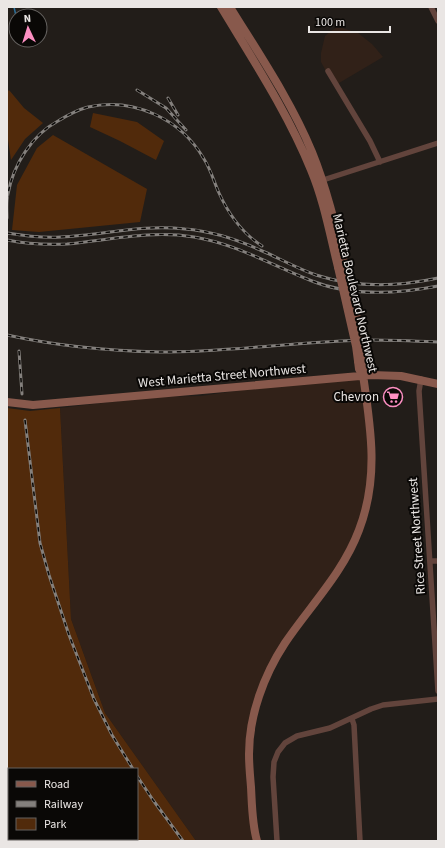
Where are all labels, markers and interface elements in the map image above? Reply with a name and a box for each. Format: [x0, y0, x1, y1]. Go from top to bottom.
north arrow [8, 8, 48, 48]
scale bar [309, 8, 390, 34]
text: N [23, 11, 32, 26]
text: 100 m [315, 14, 345, 31]
street label: Marietta Boulevard Northwest [328, 212, 382, 375]
street label: West Marietta Street Northwest [137, 360, 307, 392]
supermarket icon: Chevron [382, 386, 404, 408]
place label: Chevron [333, 388, 379, 406]
street label: Rice Street Northwest [404, 476, 430, 595]
legend [8, 768, 138, 840]
text: Road [44, 776, 70, 793]
text: Railway [44, 796, 83, 813]
text: Park [44, 816, 66, 833]

